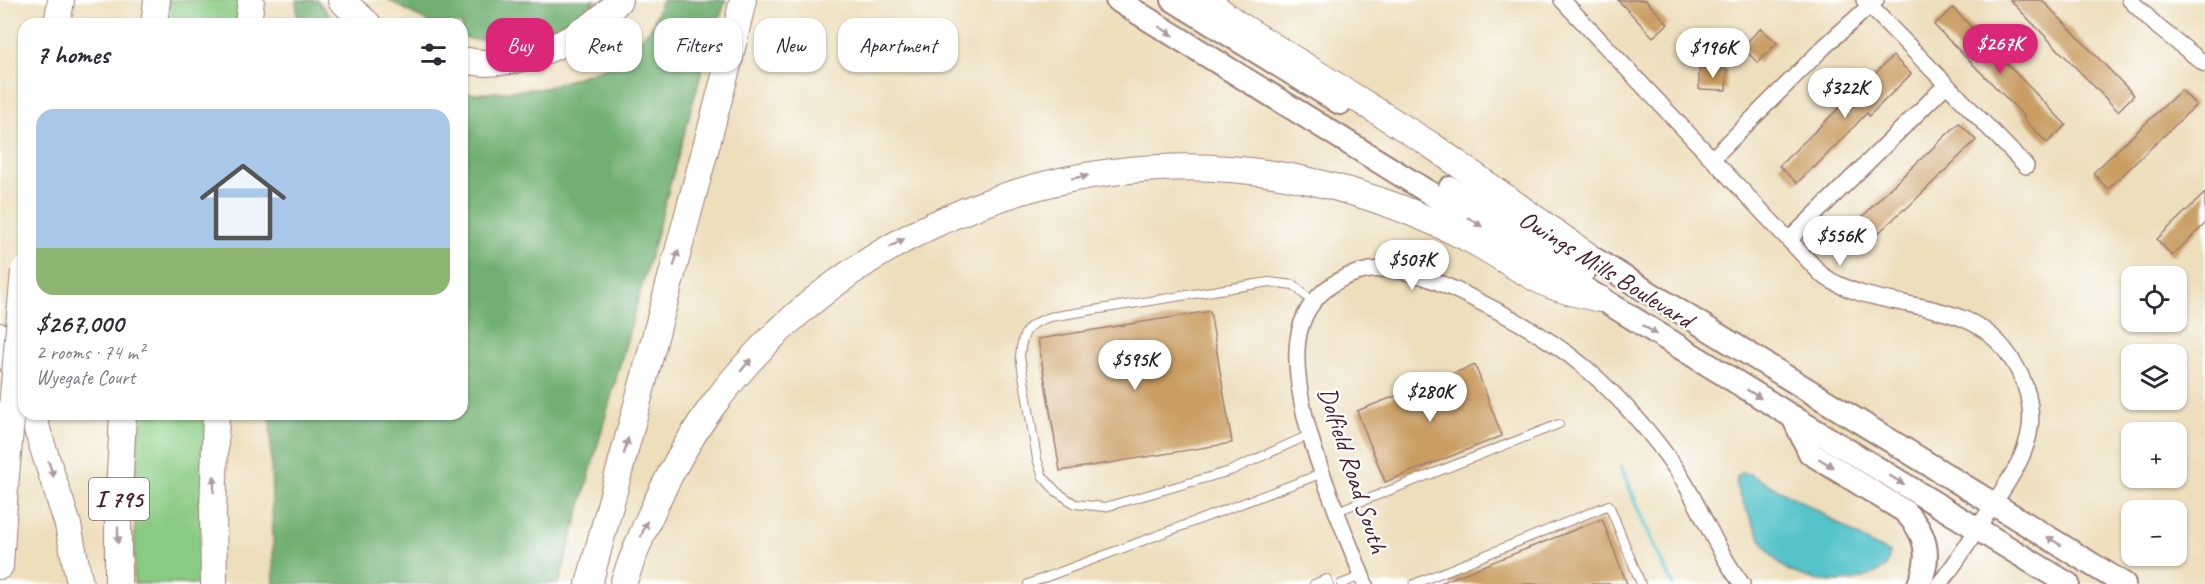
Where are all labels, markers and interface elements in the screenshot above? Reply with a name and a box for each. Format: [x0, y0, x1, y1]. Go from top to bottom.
chip: Buy [486, 18, 554, 72]
chip: Rent [566, 18, 642, 72]
chip: Filters [654, 18, 742, 72]
chip: New [754, 18, 826, 72]
chip: Apartment [838, 18, 958, 72]
pin: $267K [1958, 24, 2042, 75]
one-way arrow [1158, 25, 1175, 36]
pin: $196K [1671, 28, 1755, 79]
text: $267K [1977, 31, 2023, 56]
text: $196K [1690, 35, 1736, 60]
text: 7 homes [36, 38, 109, 71]
icon: filters [417, 38, 450, 71]
pin: $322K [1803, 68, 1887, 119]
text: $322K [1822, 75, 1868, 100]
icon: home [189, 148, 297, 256]
one-way arrow [1070, 172, 1089, 181]
street label: Owings Mills Boulevard [1513, 202, 1702, 338]
one-way arrow [1467, 216, 1483, 227]
pin: $556K [1798, 216, 1882, 267]
text: $556K [1817, 223, 1863, 248]
one-way arrow [889, 238, 906, 248]
pin: $507K [1370, 240, 1454, 291]
text: $507K [1389, 247, 1435, 272]
one-way arrow [672, 249, 682, 267]
map controls [2121, 266, 2187, 566]
button: locate [2121, 266, 2187, 332]
text: $267,000 [36, 307, 124, 340]
one-way arrow [1642, 324, 1658, 335]
text: 2 rooms · 74 m² [36, 340, 144, 365]
pin: $595K [1093, 340, 1177, 391]
button: layers [2121, 344, 2187, 410]
text: $595K [1112, 347, 1158, 372]
one-way arrow [739, 357, 753, 372]
text: Wyegate Court [36, 365, 135, 390]
pin: $280K [1388, 372, 1472, 423]
text: $280K [1407, 379, 1453, 404]
street label: Dolfield Road South [1311, 383, 1396, 558]
one-way arrow [1746, 388, 1762, 399]
button: + [2121, 422, 2187, 488]
one-way arrow [622, 437, 631, 455]
one-way arrow [1818, 457, 1834, 469]
one-way arrow [47, 460, 56, 478]
one-way arrow [209, 474, 219, 493]
one-way arrow [1889, 475, 1905, 486]
road number: I 795 [89, 478, 149, 520]
button: − [2121, 500, 2187, 566]
one-way arrow [639, 520, 649, 538]
one-way arrow [113, 526, 123, 545]
one-way arrow [2046, 536, 2062, 547]

